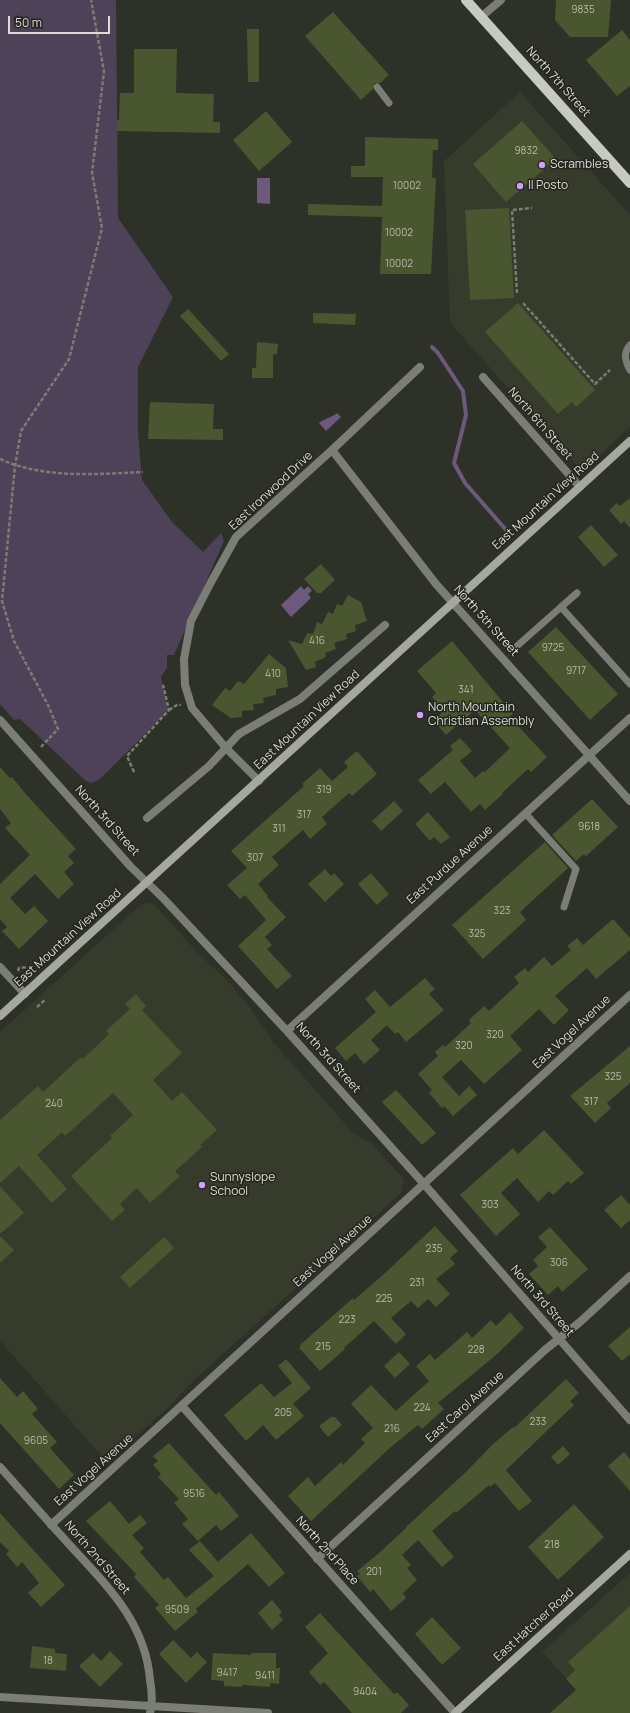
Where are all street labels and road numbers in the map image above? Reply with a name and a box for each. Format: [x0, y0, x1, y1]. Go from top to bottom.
street label: North 7th Street [523, 44, 593, 120]
street label: North 6th Street [505, 385, 575, 463]
street label: East Ironwood Drive [226, 449, 316, 533]
street label: East Mountain View Road [490, 449, 602, 553]
street label: North 5th Street [450, 583, 522, 659]
street label: East Mountain View Road [251, 667, 363, 773]
street label: North 3rd Street [72, 783, 142, 859]
street label: East Purdue Avenue [404, 823, 496, 907]
street label: East Mountain View Road [12, 886, 124, 990]
street label: East Vogel Avenue [530, 992, 614, 1072]
street label: North 3rd Street [293, 1020, 363, 1096]
street label: East Vogel Avenue [291, 1212, 375, 1290]
street label: North 3rd Street [507, 1262, 577, 1340]
street label: East Carol Avenue [423, 1368, 507, 1446]
street label: East Vogel Avenue [52, 1431, 136, 1509]
street label: North 2nd Place [292, 1514, 362, 1588]
street label: North 2nd Street [61, 1518, 133, 1598]
street label: East Hatcher Road [491, 1585, 577, 1665]

